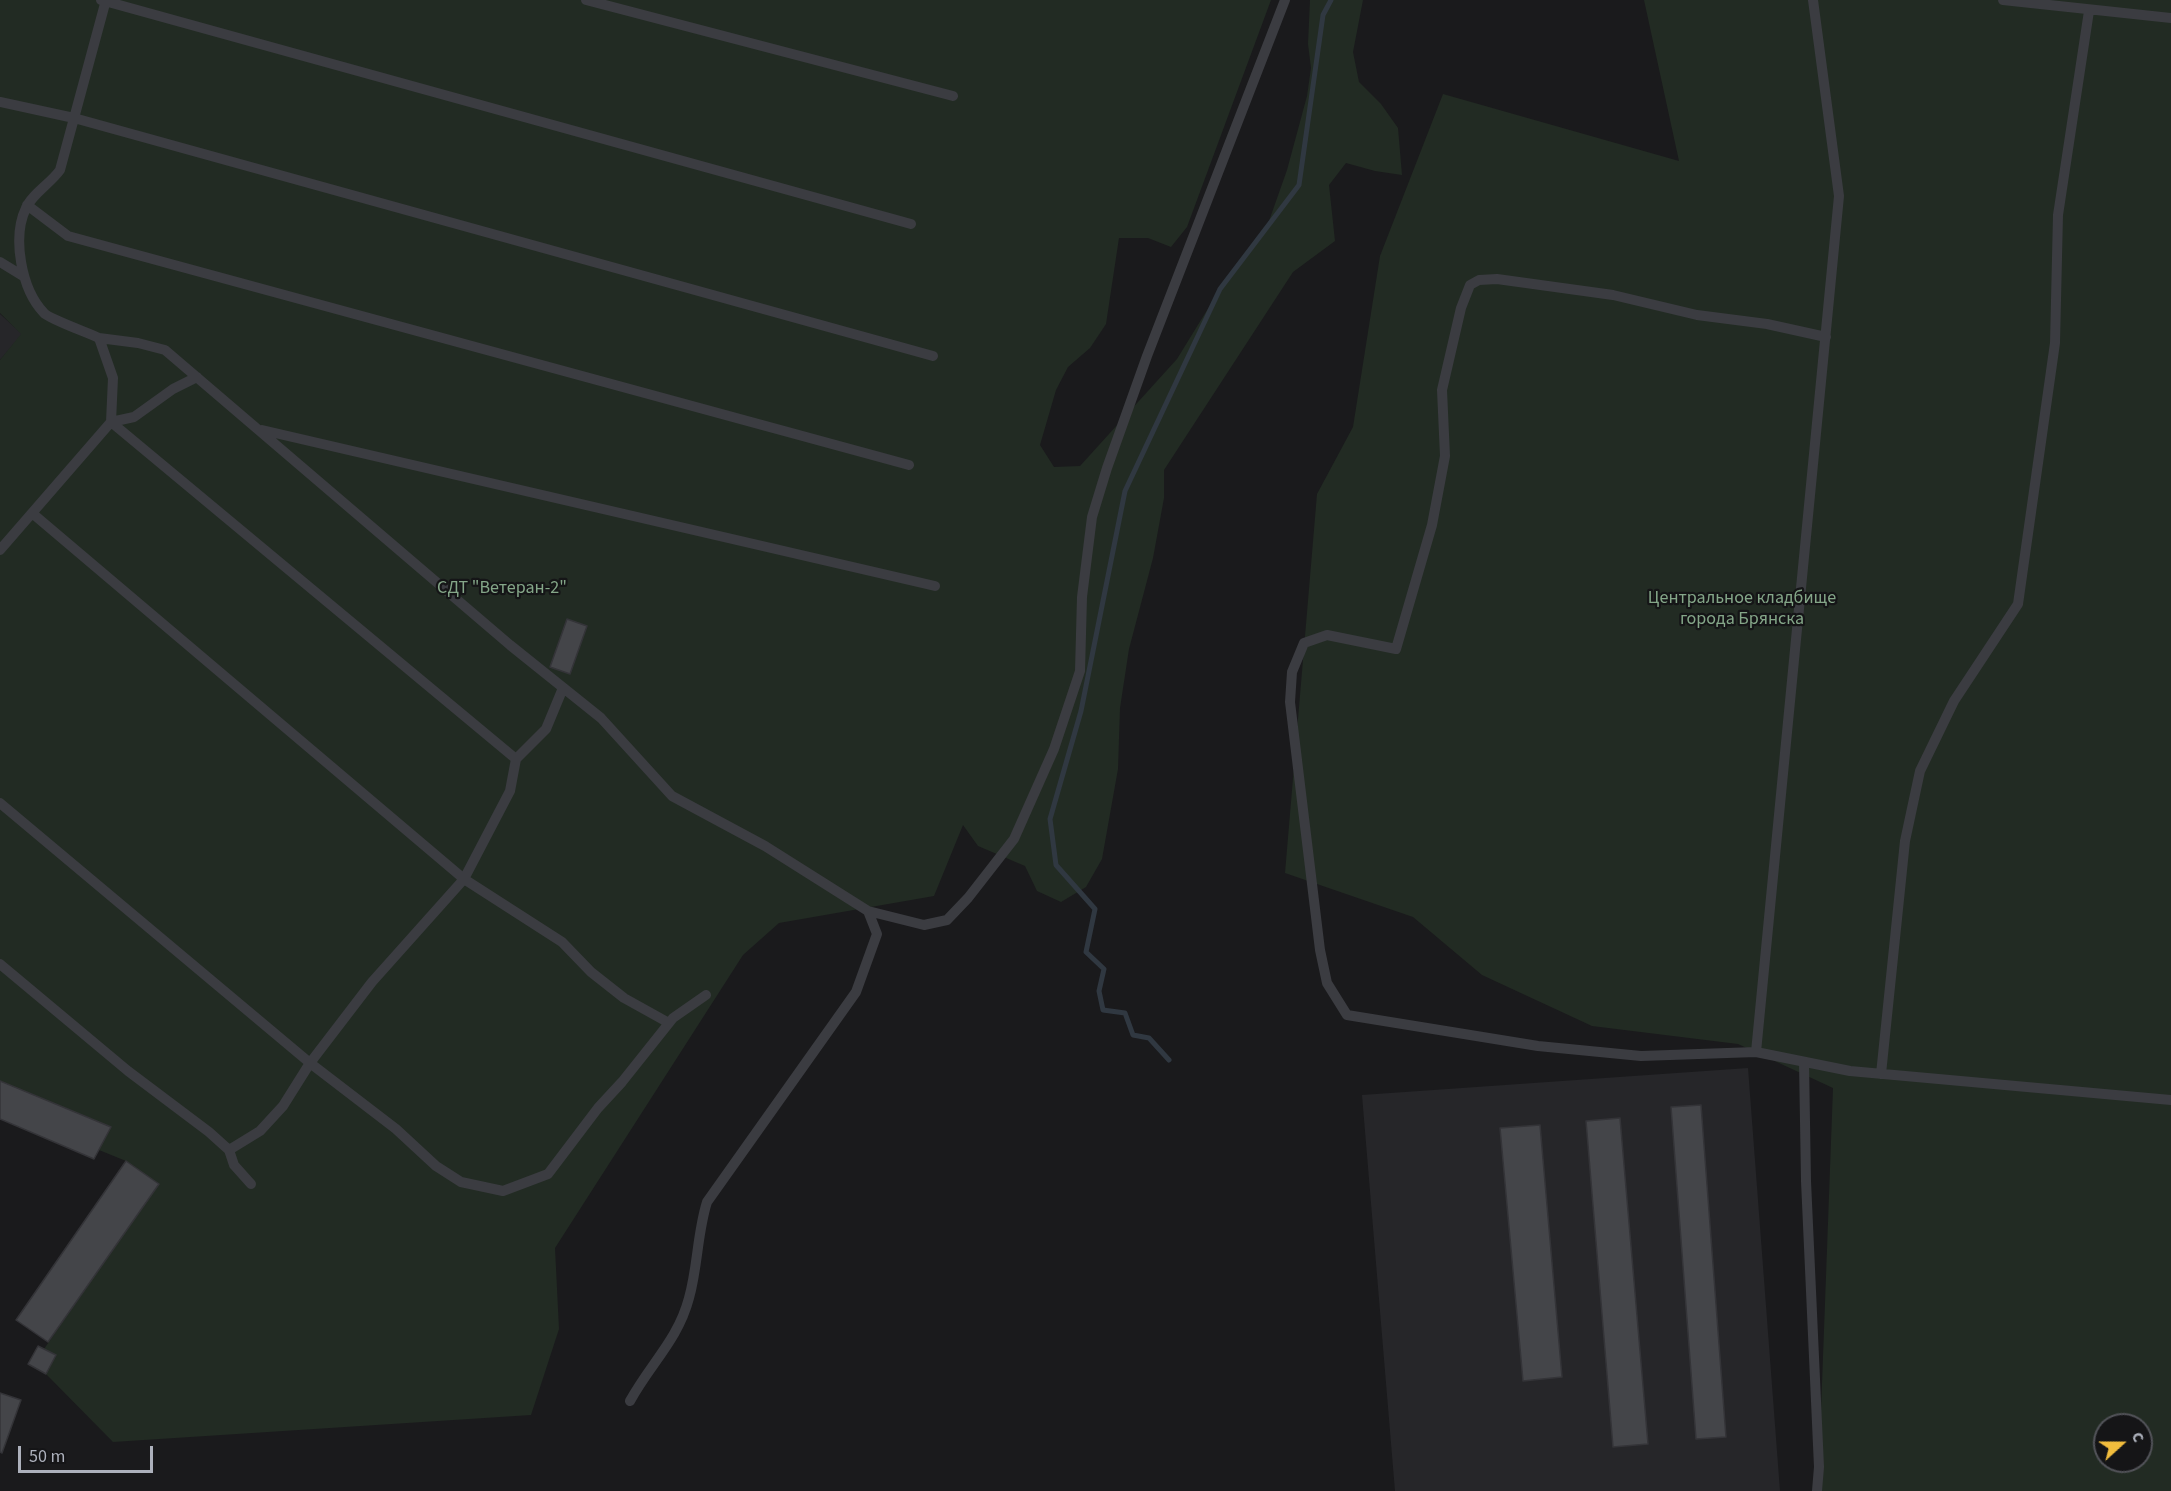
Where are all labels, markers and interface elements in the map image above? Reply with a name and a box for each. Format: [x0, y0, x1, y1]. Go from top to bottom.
park label: СДТ "Ветеран-2" [437, 578, 567, 600]
park label: Центральное кладбище города Брянска [1648, 588, 1836, 630]
north arrow [2093, 1413, 2153, 1473]
text: С [2126, 1429, 2150, 1446]
scale bar [21, 1434, 156, 1472]
text: 50 m [29, 1444, 65, 1469]

